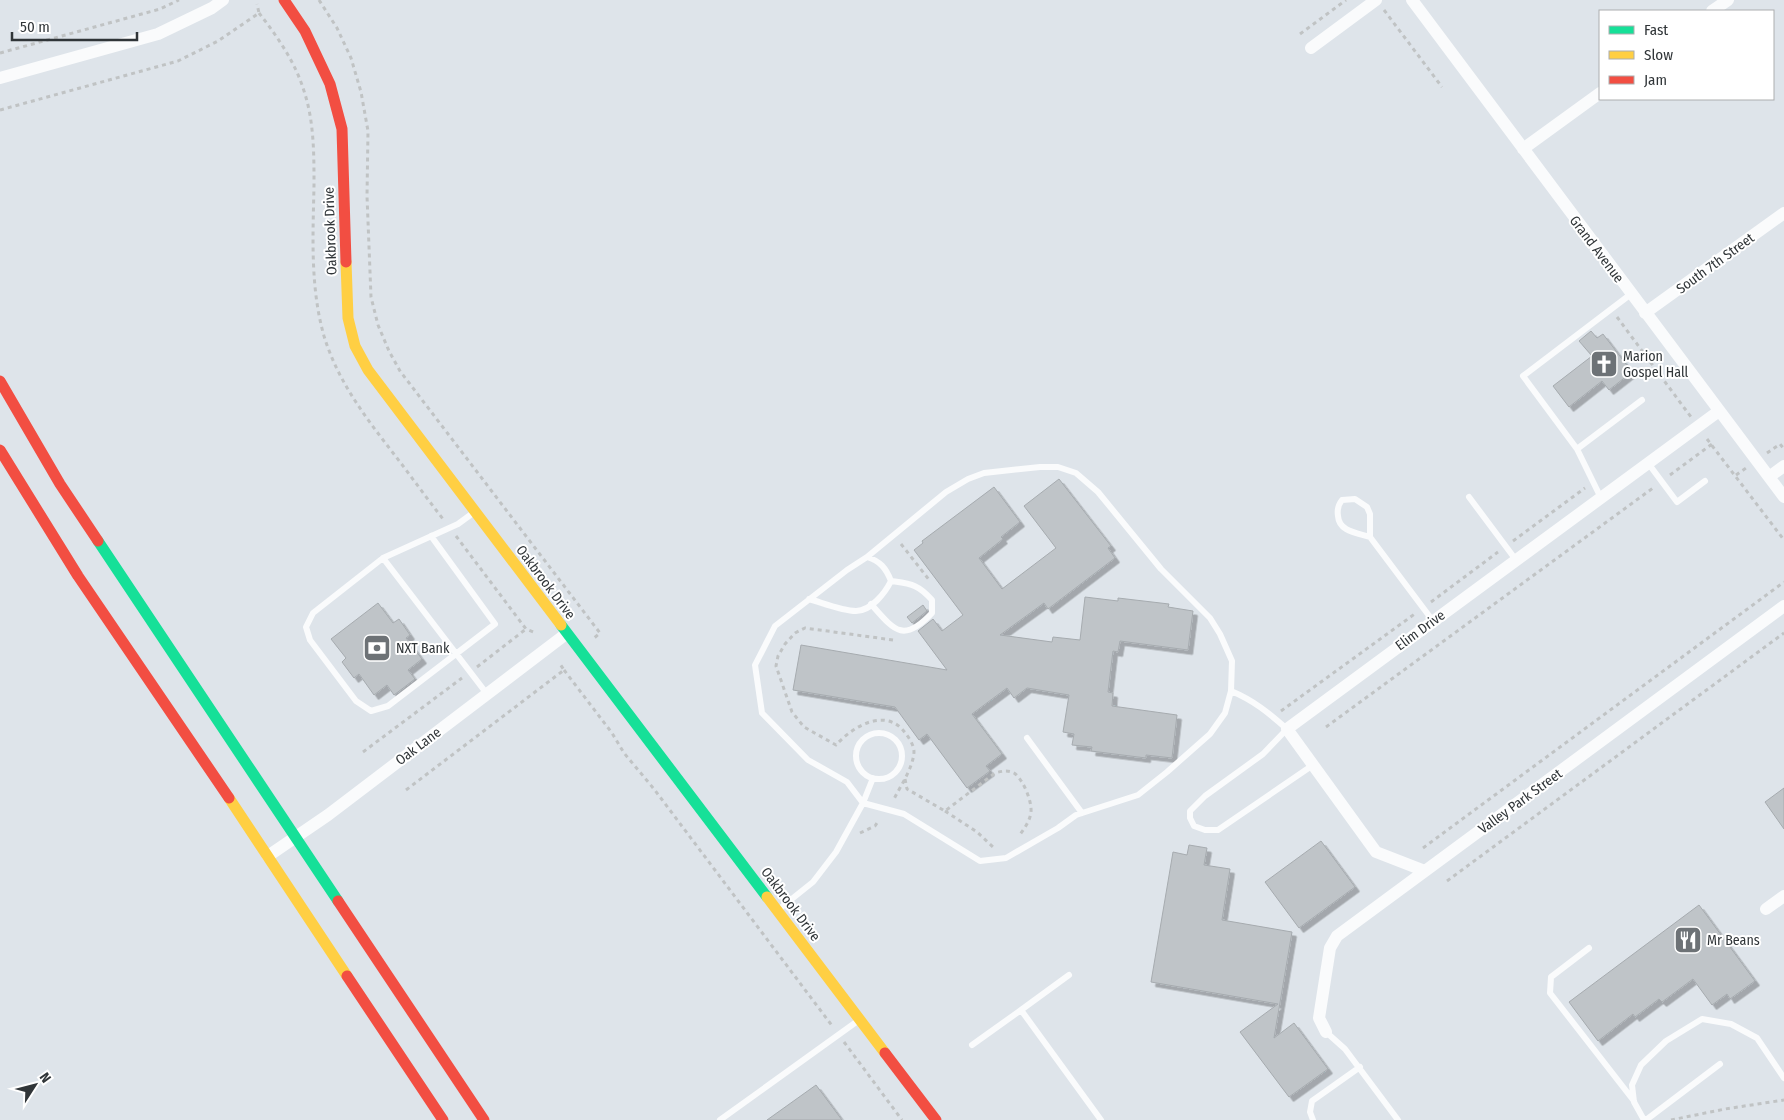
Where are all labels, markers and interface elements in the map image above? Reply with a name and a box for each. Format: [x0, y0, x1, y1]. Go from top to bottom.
scale bar [12, 10, 138, 42]
legend [1599, 10, 1774, 100]
text: 50 m [20, 18, 50, 36]
text: Fast [1644, 21, 1668, 39]
text: Slow [1644, 46, 1673, 64]
text: Jam [1644, 71, 1667, 89]
street label: Oakbrook Drive [320, 187, 341, 275]
street label: Grand Avenue [1566, 212, 1627, 286]
street label: South 7th Street [1673, 229, 1758, 297]
place label: Marion Gospel Hall [1623, 348, 1689, 381]
church icon: Marion Gospel Hall [1589, 349, 1619, 379]
street label: Oakbrook Drive [512, 542, 579, 623]
street label: Elim Drive [1392, 607, 1449, 654]
bank icon: NXT Bank [362, 633, 392, 663]
place label: NXT Bank [396, 640, 450, 657]
street label: Oak Lane [392, 724, 444, 769]
street label: Valley Park Street [1475, 765, 1566, 838]
street label: Oakbrook Drive [757, 864, 824, 945]
restaurant icon: Mr Beans [1673, 925, 1703, 955]
place label: Mr Beans [1707, 932, 1760, 949]
north arrow [10, 1060, 60, 1110]
text: N [36, 1069, 54, 1086]

